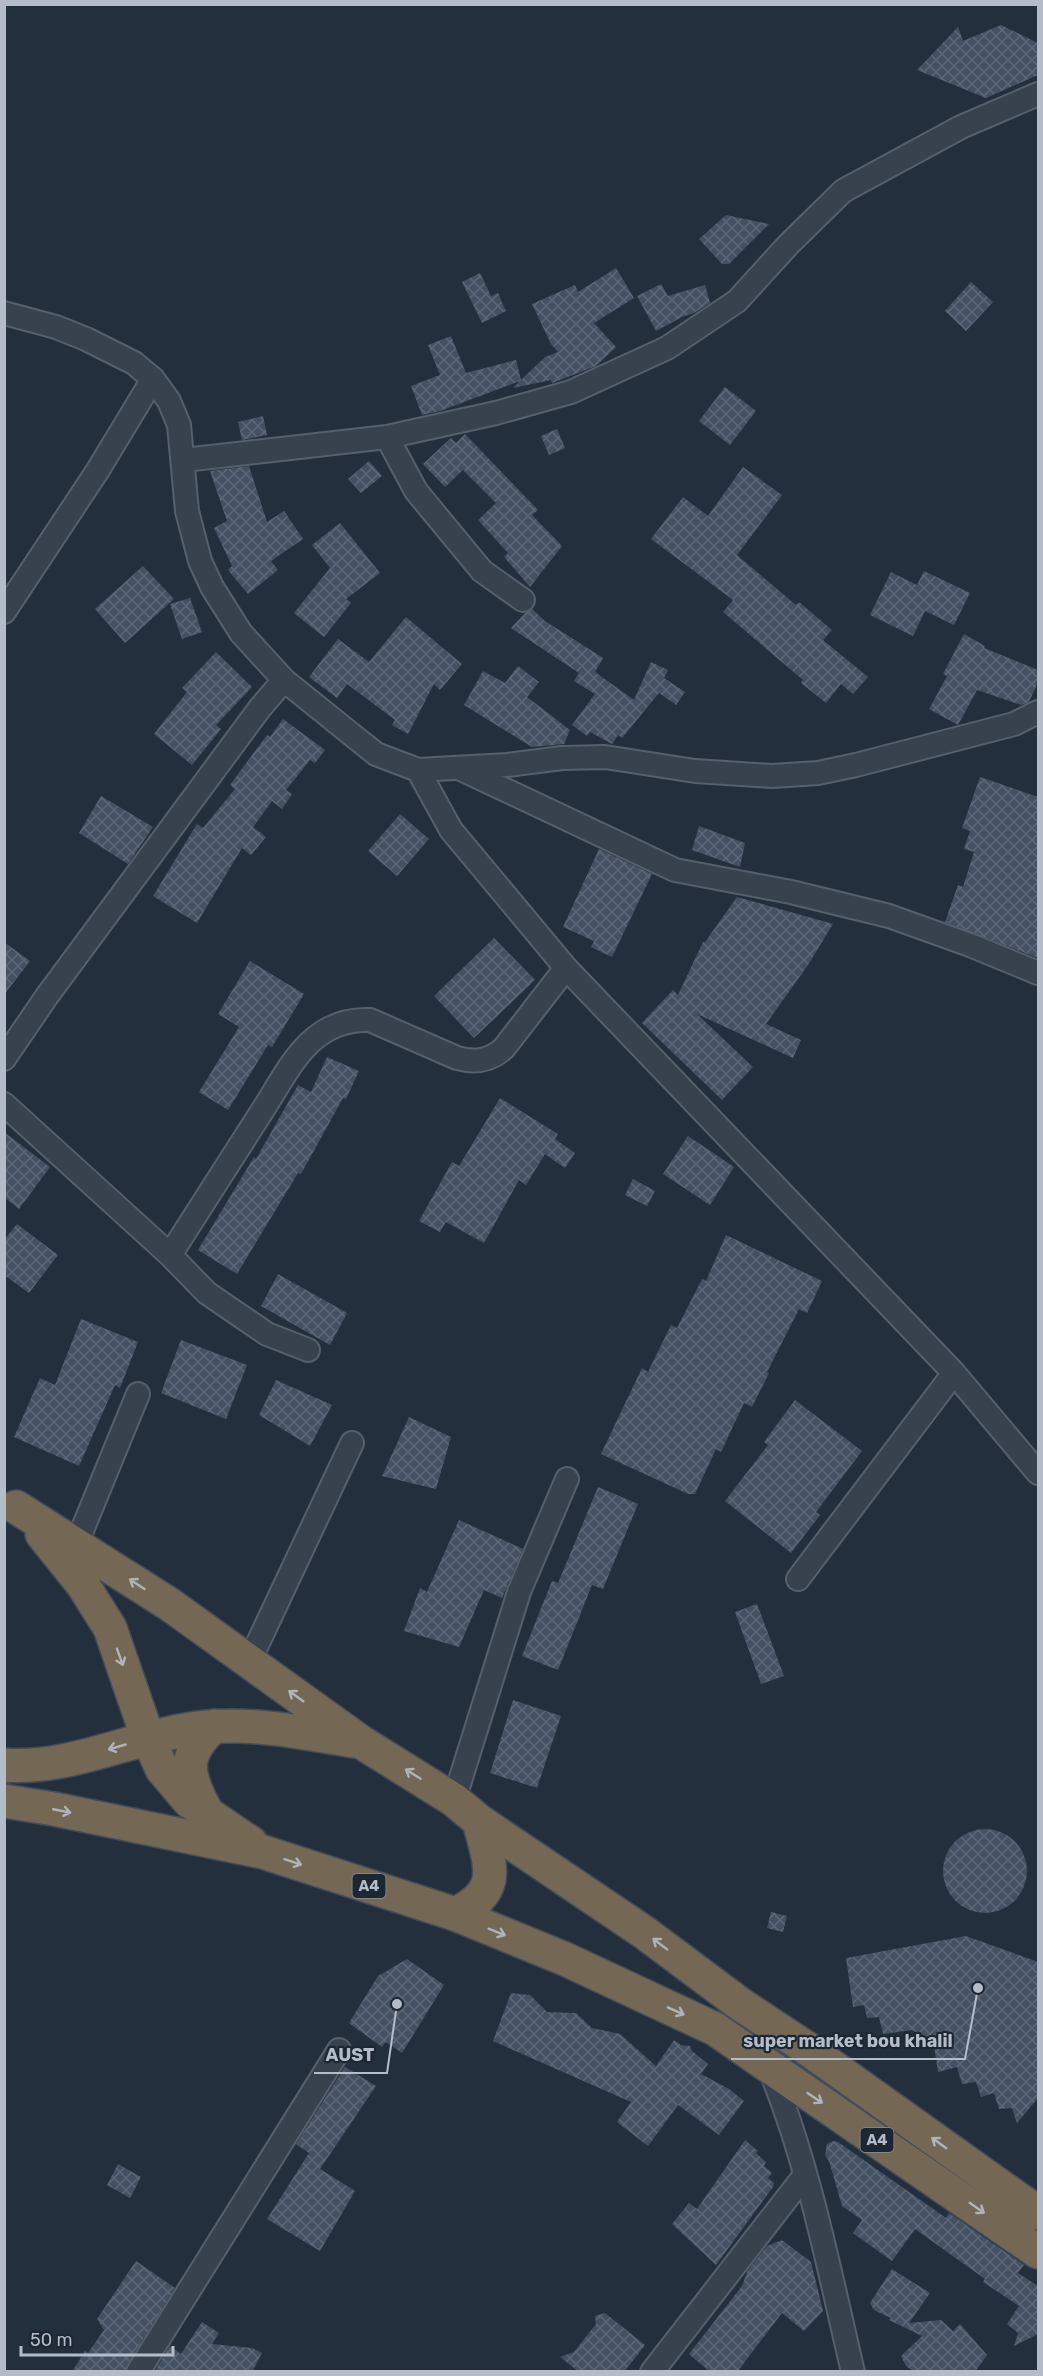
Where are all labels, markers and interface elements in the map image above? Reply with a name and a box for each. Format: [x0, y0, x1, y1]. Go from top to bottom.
one-way arrow [129, 1578, 146, 1590]
one-way arrow [116, 1647, 127, 1666]
one-way arrow [289, 1690, 305, 1702]
one-way arrow [108, 1742, 127, 1753]
one-way arrow [405, 1768, 422, 1780]
one-way arrow [52, 1806, 71, 1817]
one-way arrow [283, 1857, 302, 1868]
road number: A4 [352, 1874, 386, 1898]
one-way arrow [488, 1928, 506, 1939]
one-way arrow [652, 1937, 668, 1950]
one-way arrow [666, 2006, 684, 2017]
callout: super market bou khalil [731, 2023, 965, 2059]
text: super market bou khalil [743, 2030, 953, 2052]
callout: AUST [314, 2037, 387, 2073]
text: AUST [326, 2044, 374, 2066]
one-way arrow [807, 2092, 823, 2104]
road number: A4 [860, 2128, 894, 2152]
one-way arrow [932, 2137, 948, 2149]
one-way arrow [968, 2202, 984, 2214]
scale bar [21, 2319, 172, 2357]
text: 50 m [30, 2329, 73, 2351]

